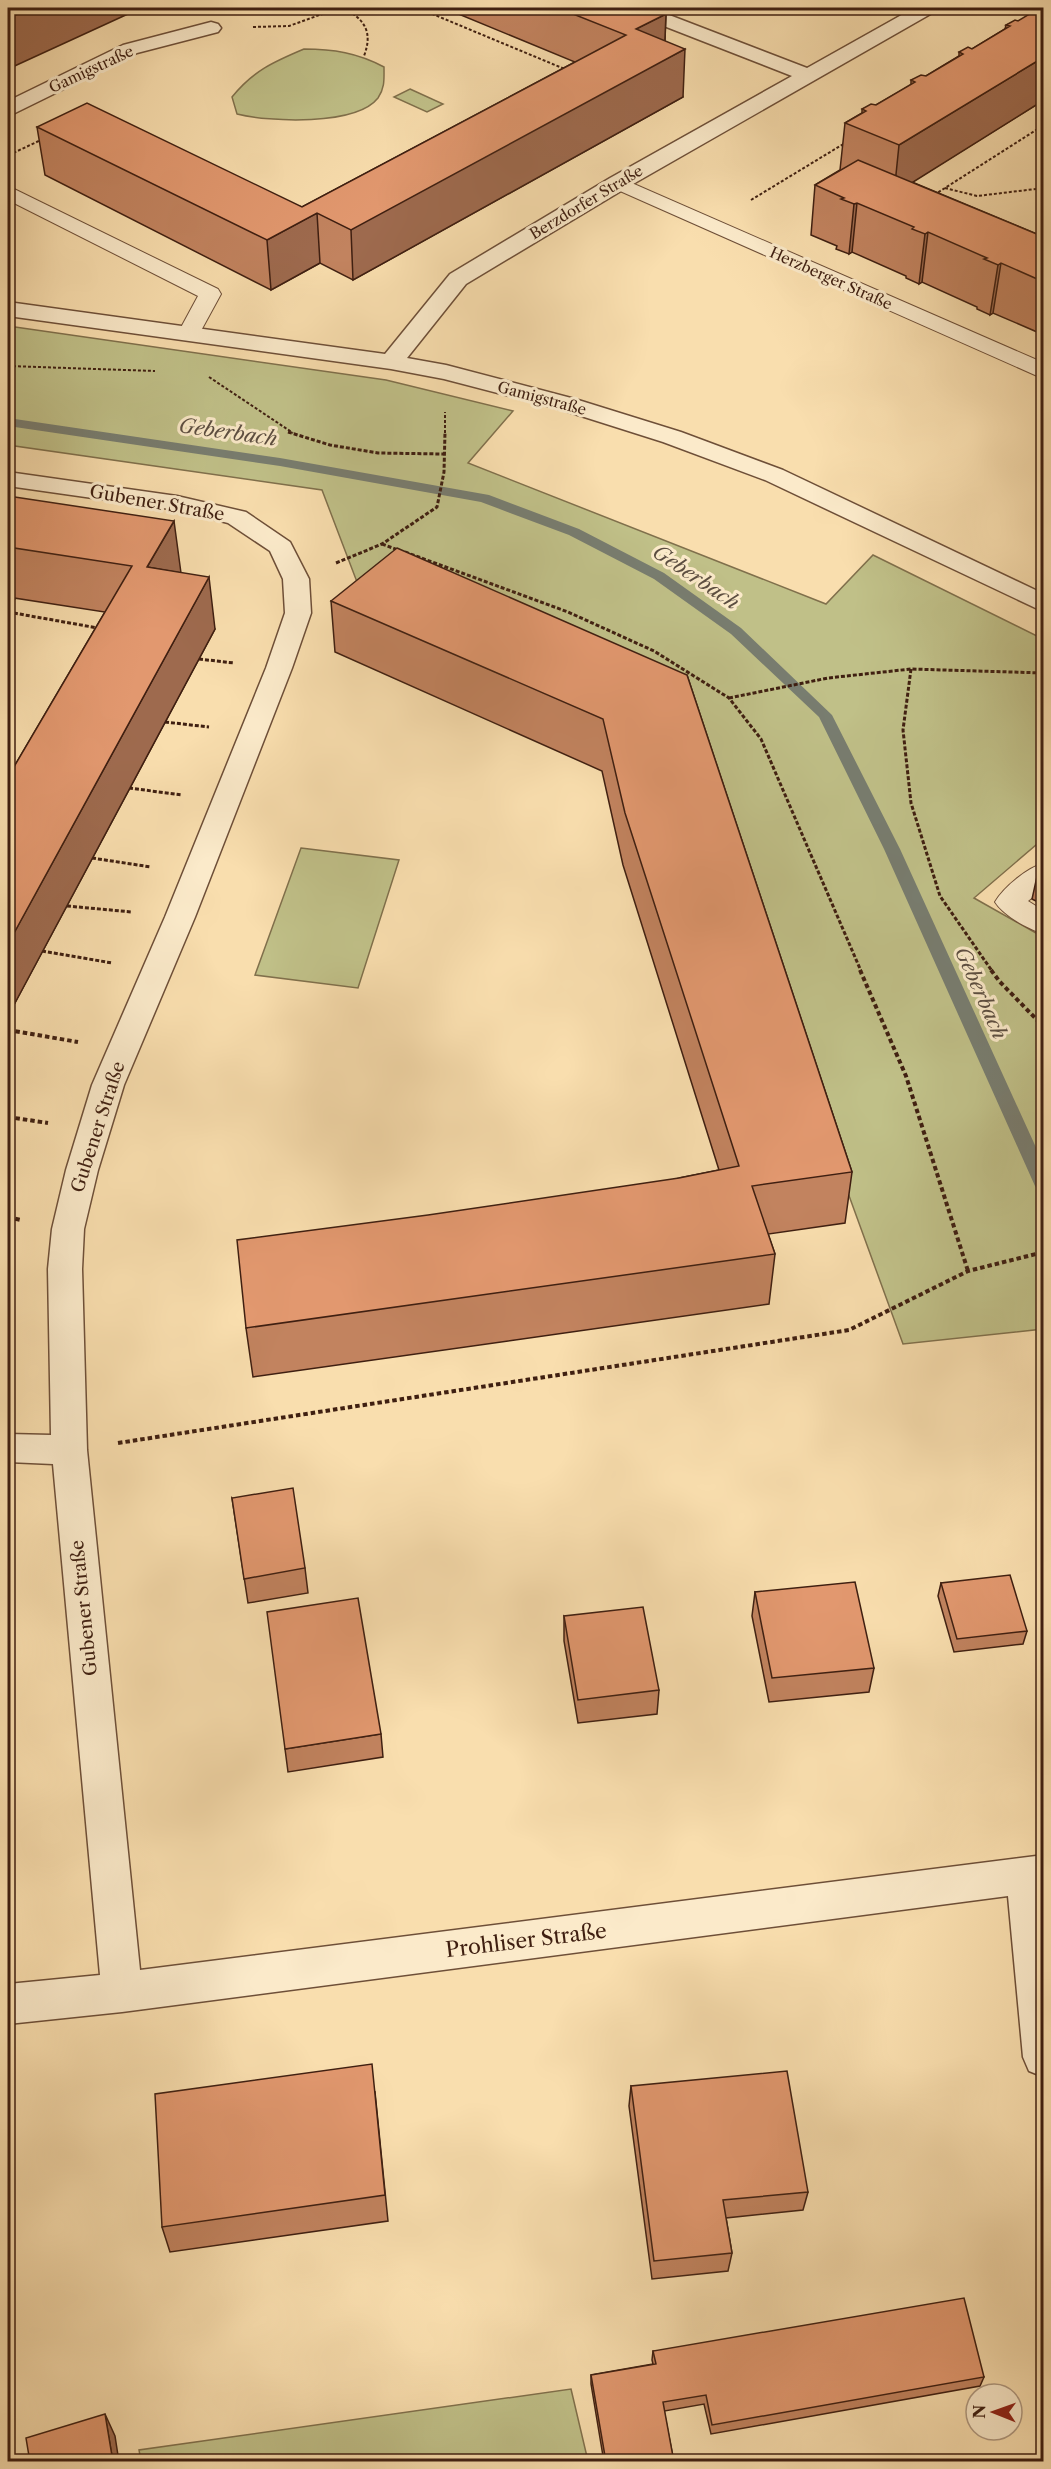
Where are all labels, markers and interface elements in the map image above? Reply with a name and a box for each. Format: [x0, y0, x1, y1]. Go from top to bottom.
street label: Gamigstraße [46, 41, 136, 97]
street label: Berzdorfer Straße [526, 161, 646, 243]
street label: Herzberger Straße [767, 242, 895, 314]
street label: Gamigstraße [496, 377, 588, 419]
water label: Geberbach [177, 413, 279, 451]
street label: Gubener Straße [88, 480, 226, 526]
water label: Geberbach [648, 539, 744, 615]
water label: Geberbach [950, 943, 1012, 1043]
street label: Gubener Straße [66, 1059, 130, 1195]
street label: Gubener Straße [66, 1539, 102, 1677]
street label: Prohliser Straße [444, 1918, 608, 1962]
north arrow [964, 2382, 1024, 2442]
text: N [969, 2405, 989, 2419]

